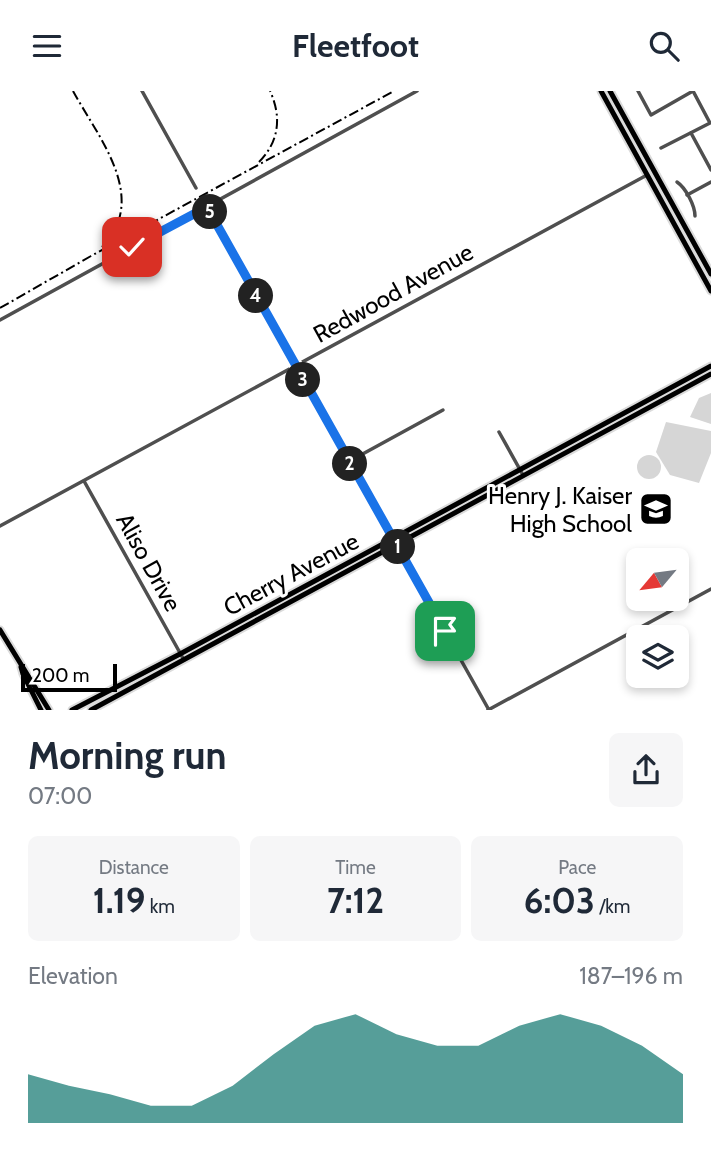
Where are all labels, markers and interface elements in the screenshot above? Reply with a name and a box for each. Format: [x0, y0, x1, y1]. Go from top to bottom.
text: Fleetfoot [292, 26, 419, 65]
icon: menu [28, 27, 66, 65]
icon: search [645, 27, 683, 65]
pin: 5 [192, 195, 228, 229]
text: 5 [204, 200, 215, 223]
pin [102, 217, 162, 277]
icon: check [113, 228, 151, 266]
street label: Redwood Avenue [308, 237, 478, 349]
pin: 4 [238, 279, 274, 313]
text: 4 [250, 284, 261, 307]
pin: 3 [286, 363, 320, 397]
text: 3 [297, 368, 308, 391]
pin: 2 [332, 447, 368, 481]
text: 2 [344, 452, 355, 475]
place label: Henry J. Kaiser High School [488, 481, 632, 538]
school or university icon: Henry J. Kaiser High School [637, 490, 675, 528]
street label: Aliso Drive [110, 508, 188, 616]
street label: Cherry Avenue [218, 526, 364, 622]
pin: 1 [380, 529, 416, 565]
text: 1 [394, 535, 401, 558]
north arrow [626, 548, 690, 611]
map controls [626, 548, 689, 688]
pin [415, 601, 475, 661]
icon: arrive [426, 612, 464, 650]
button: layers [626, 625, 689, 688]
scale bar [21, 661, 117, 693]
text: 200 m [32, 664, 89, 687]
text: Morning run [28, 732, 227, 779]
button: share [609, 733, 683, 807]
text: 07:00 [28, 782, 92, 810]
text: Distance [99, 856, 169, 879]
text: Time [335, 856, 376, 879]
text: Pace [558, 856, 596, 879]
text: 1.19 [93, 879, 145, 922]
text: 7:12 [327, 879, 384, 922]
text: 6:03 [524, 879, 595, 922]
text: km [145, 895, 175, 918]
text: /km [595, 895, 630, 918]
text: Elevation [28, 962, 118, 990]
text: 187–196 m [579, 962, 683, 990]

